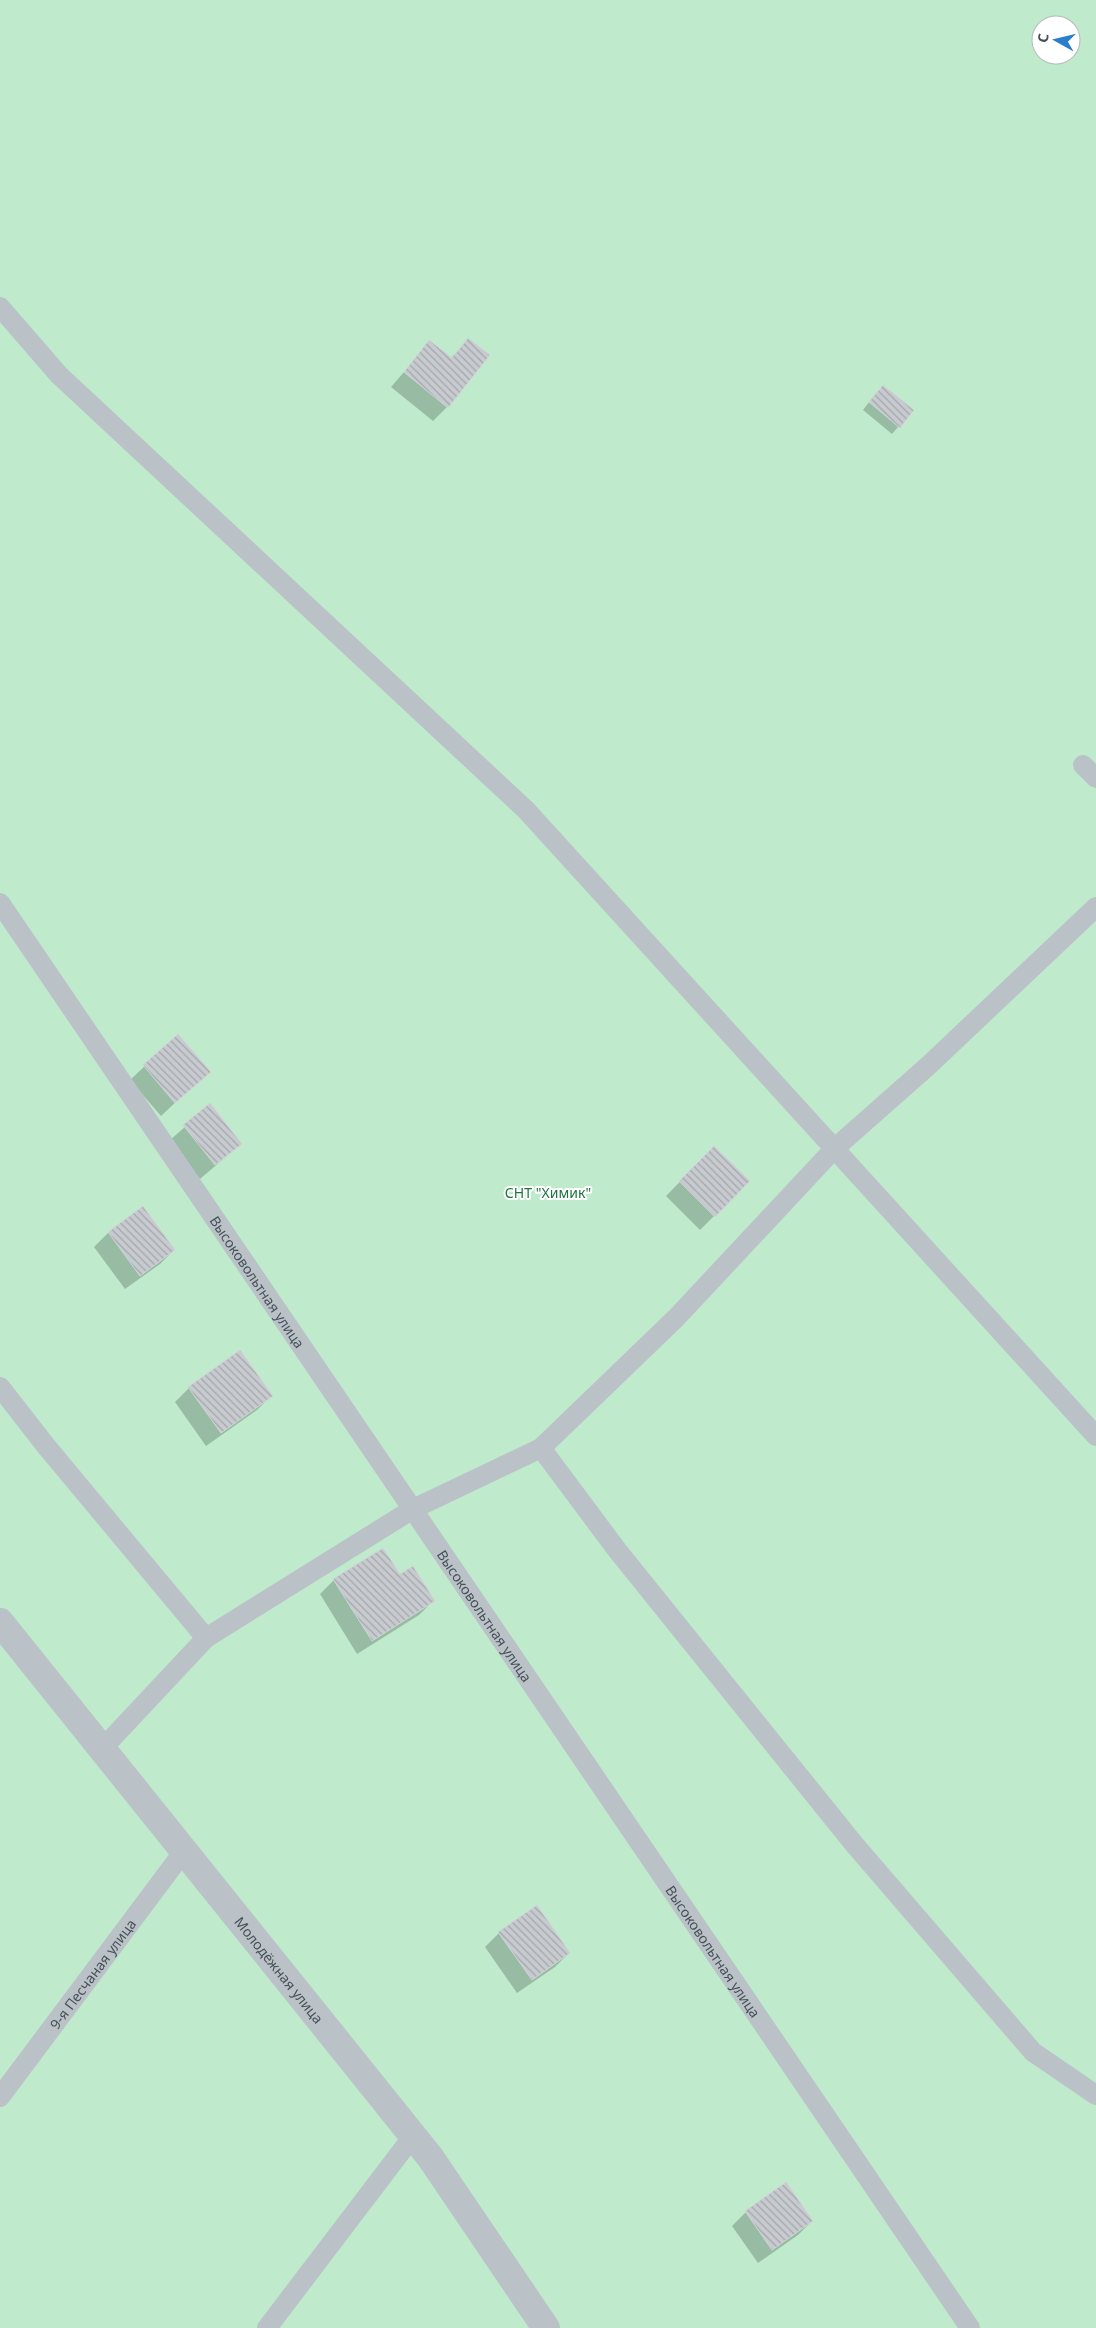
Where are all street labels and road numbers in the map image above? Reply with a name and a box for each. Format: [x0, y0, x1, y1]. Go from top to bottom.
street label: Высоковольтная улица [206, 1212, 309, 1351]
street label: Высоковольтная улица [433, 1546, 537, 1685]
street label: Высоковольтная улица [662, 1881, 765, 2021]
street label: Молодёжная улица [231, 1912, 328, 2027]
street label: 9-я Песчаная улица [45, 1915, 140, 2033]

